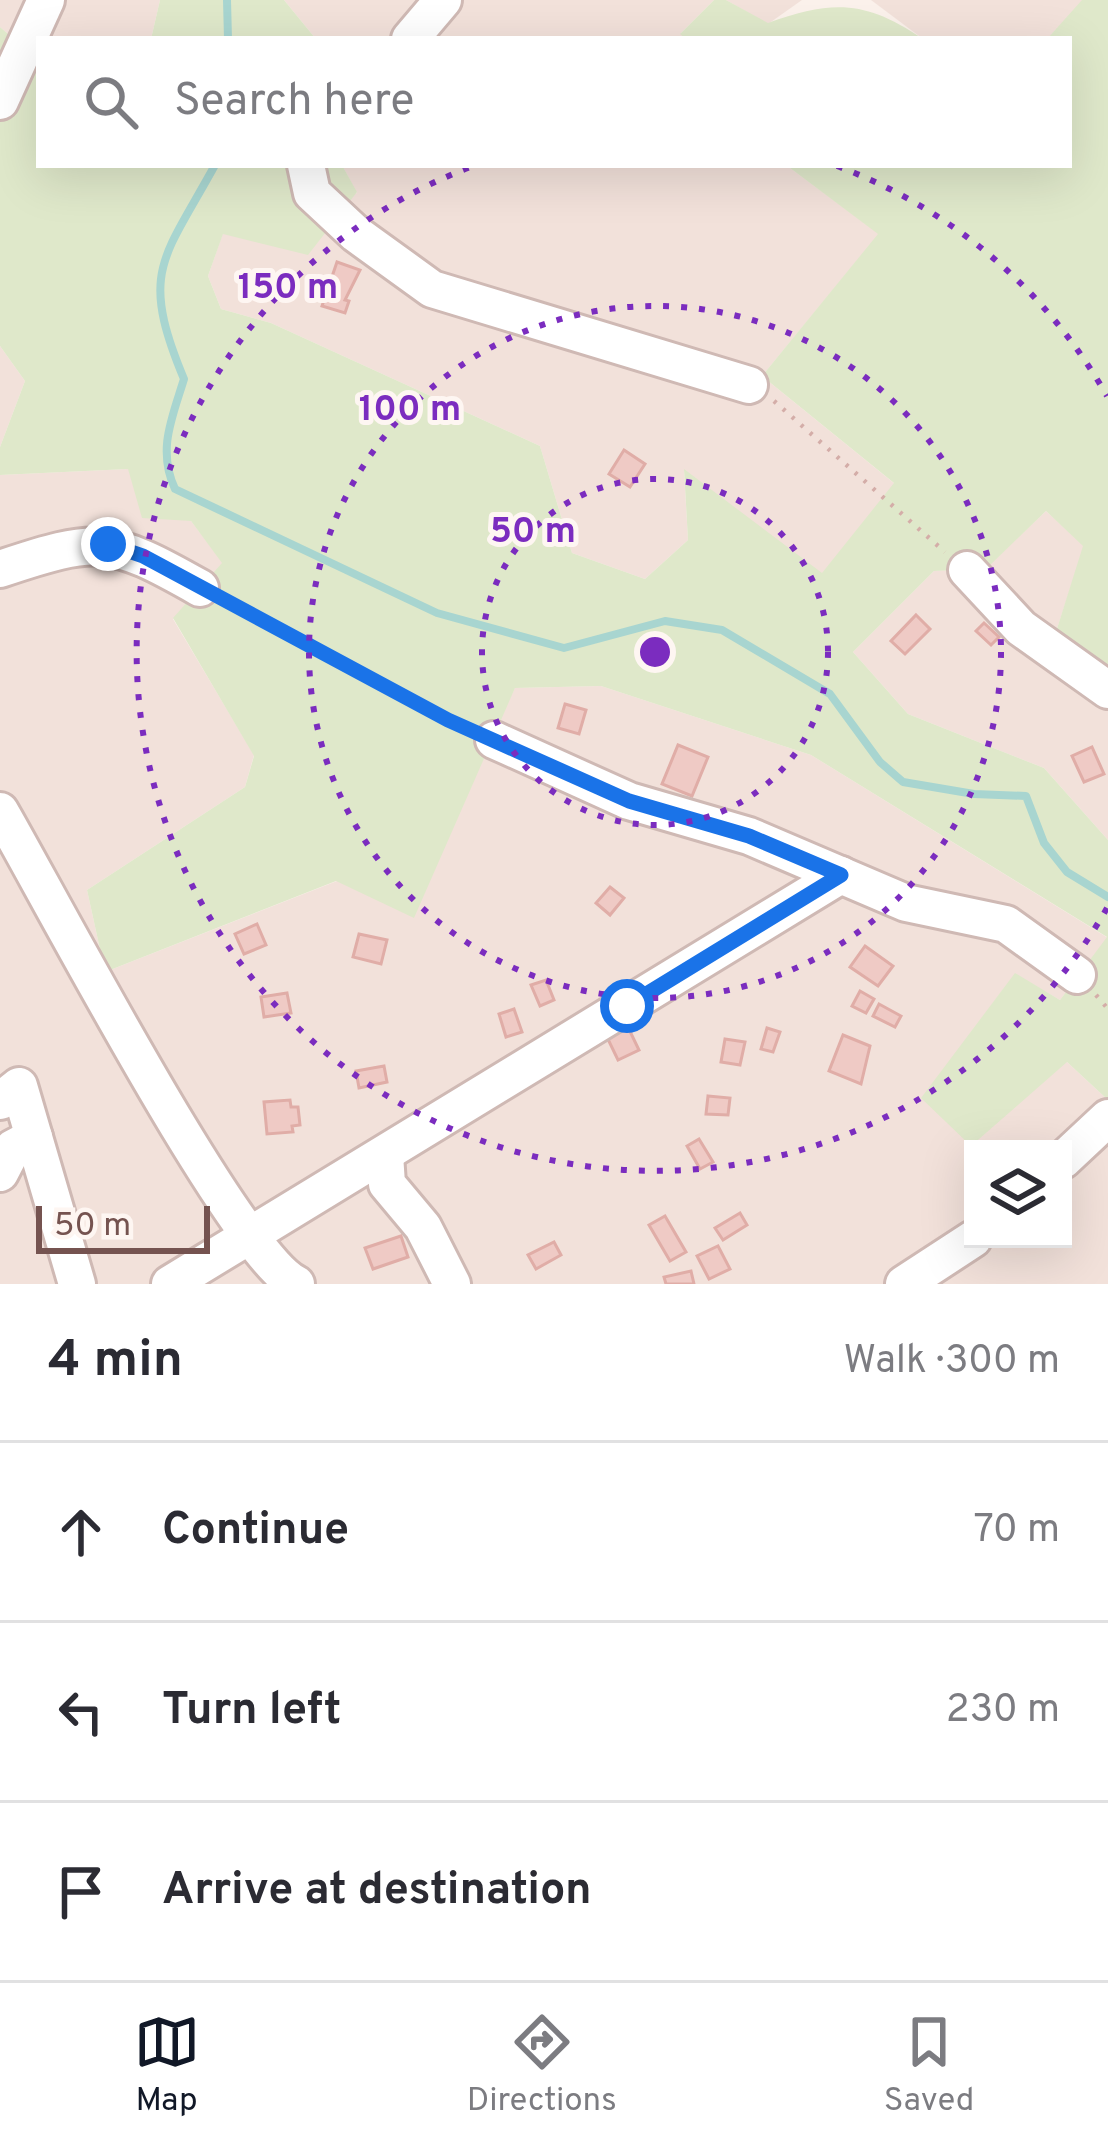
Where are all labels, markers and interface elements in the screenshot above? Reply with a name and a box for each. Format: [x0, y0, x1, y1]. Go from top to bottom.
search box [36, 36, 1072, 168]
icon: search [78, 69, 144, 135]
text: Search here [174, 74, 414, 131]
text: 150 m [238, 266, 338, 312]
text: 100 m [359, 388, 461, 434]
text: 50 m [490, 510, 576, 556]
route end [81, 517, 135, 571]
centre of rings [634, 631, 676, 673]
route start [600, 979, 654, 1033]
map controls [964, 1140, 1072, 1248]
button: layers [964, 1140, 1072, 1248]
scale bar [36, 1200, 210, 1253]
text: 50 m [54, 1206, 131, 1248]
text: 4 min [48, 1330, 183, 1395]
text: Walk · 300 m [843, 1338, 1060, 1387]
icon: ahead [48, 1499, 114, 1565]
text: Continue [162, 1503, 349, 1560]
text: 70 m [974, 1507, 1060, 1556]
icon: left [48, 1679, 114, 1745]
text: Turn left [162, 1683, 341, 1740]
text: 230 m [946, 1687, 1060, 1736]
icon: arrive [48, 1859, 114, 1925]
text: Arrive at destination [162, 1863, 592, 1920]
tab: Map [134, 2009, 200, 2123]
tab: Directions [467, 2009, 617, 2123]
tab: Saved [884, 2009, 974, 2123]

